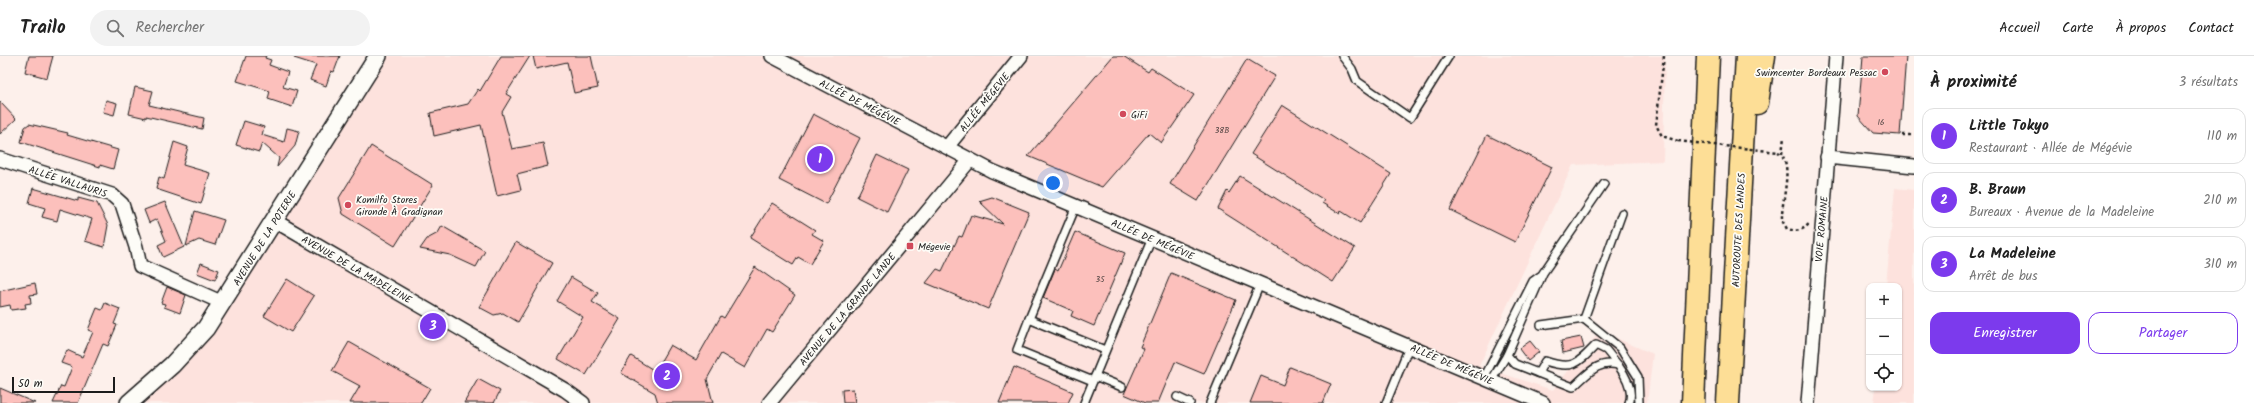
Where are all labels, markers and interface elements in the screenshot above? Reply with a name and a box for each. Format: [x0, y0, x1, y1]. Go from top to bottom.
search box [90, 10, 370, 46]
text: Trailo [20, 13, 66, 43]
text: Rechercher [136, 16, 204, 40]
icon: search [104, 17, 126, 39]
text: Accueil [1999, 17, 2040, 39]
text: Carte [2062, 17, 2093, 39]
text: À propos [2115, 17, 2166, 39]
text: Contact [2188, 17, 2234, 39]
place label: Swimcenter Bordeaux Pessac [1756, 65, 1878, 81]
marker: Swimcenter Bordeaux Pessac [1880, 67, 1890, 77]
street label: ALLÉE MÈGEVIE [956, 68, 1015, 136]
text: À proximité [1930, 69, 2017, 96]
text: 3 résultats [2179, 72, 2238, 93]
street label: ALLÉE DE MÉGÉVIE [816, 76, 904, 131]
place label: GiFi [1131, 107, 1148, 123]
marker: GiFi [1118, 109, 1128, 119]
text: Little Tokyo [1969, 114, 2049, 138]
house number: 16 [1878, 116, 1884, 129]
house number: 38B [1215, 124, 1229, 137]
text: 1 [1942, 126, 1946, 147]
text: 110 m [2207, 126, 2237, 147]
text: Restaurant · Allée de Mégévie [1969, 138, 2132, 159]
pin: 1 [807, 144, 833, 174]
street label: ALLÉE VALLAURIS [27, 162, 109, 202]
street label: AUTOROUTE DES LANDES [1728, 172, 1750, 288]
your location [1043, 173, 1063, 193]
text: B. Braun [1969, 178, 2026, 202]
street label: AVENUE DE LA POTERIE [229, 187, 301, 289]
text: 2 [1940, 190, 1948, 211]
text: 210 m [2203, 190, 2237, 211]
place label: Komilfo Stores Gironde À Gradignan [356, 192, 443, 220]
street label: VOIE ROMAINE [1811, 194, 1833, 263]
marker: Komilfo Stores Gironde À Gradignan [343, 200, 353, 210]
text: Bureaux · Avenue de la Madeleine [1969, 202, 2154, 223]
street label: ALLÉE DE MÉGÉVIE [1109, 215, 1198, 265]
street label: AVENUE DE LA MADELEINE [298, 232, 416, 309]
place label: Mégevie [918, 239, 951, 255]
marker: Mégevie [905, 241, 915, 251]
text: La Madeleine [1969, 242, 2056, 266]
street label: AVENUE DE LA GRANDE LANDE [796, 249, 901, 370]
text: 3 [1940, 254, 1948, 275]
text: 310 m [2203, 254, 2237, 275]
text: Arrêt de bus [1969, 266, 2038, 287]
house number: 35 [1096, 273, 1105, 286]
map controls [1866, 283, 1902, 391]
button: + [1866, 283, 1902, 319]
pin: 3 [420, 311, 446, 341]
button: Enregistrer [1930, 312, 2080, 354]
button: Partager [2088, 312, 2238, 354]
button: − [1866, 319, 1902, 355]
street label: ALLÉE DE MÉGÉVIE [1408, 340, 1497, 390]
button: locate [1866, 355, 1902, 391]
pin: 2 [654, 361, 680, 391]
scale bar [12, 375, 115, 394]
text: 50 m [18, 375, 43, 393]

